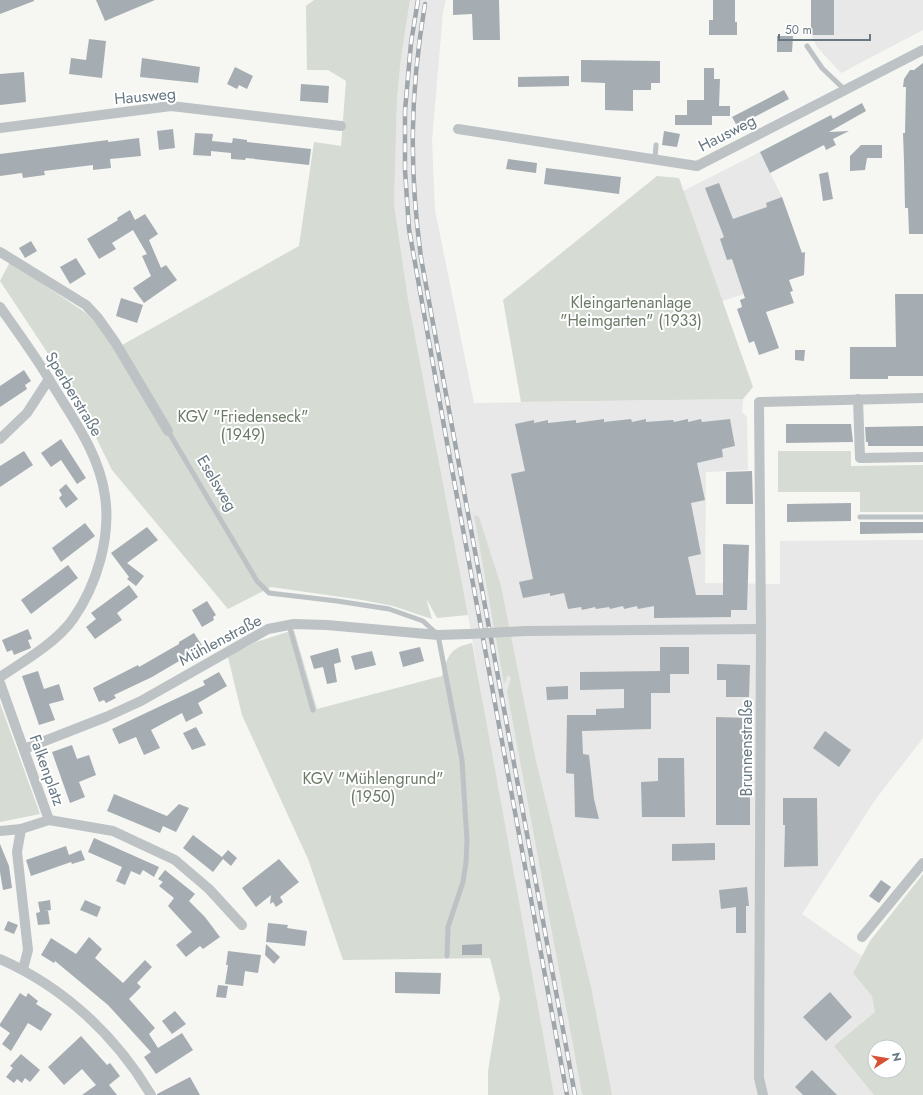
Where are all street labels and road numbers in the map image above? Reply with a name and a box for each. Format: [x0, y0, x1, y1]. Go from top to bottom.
street label: Hausweg [113, 82, 177, 110]
street label: Hausweg [694, 109, 760, 157]
street label: Sperberstraße [40, 347, 108, 441]
street label: Eselsweg [191, 451, 243, 515]
street label: Mühlenstraße [174, 609, 266, 671]
street label: Brunnenstraße [735, 699, 758, 797]
street label: Falkenplatz [24, 731, 71, 809]

